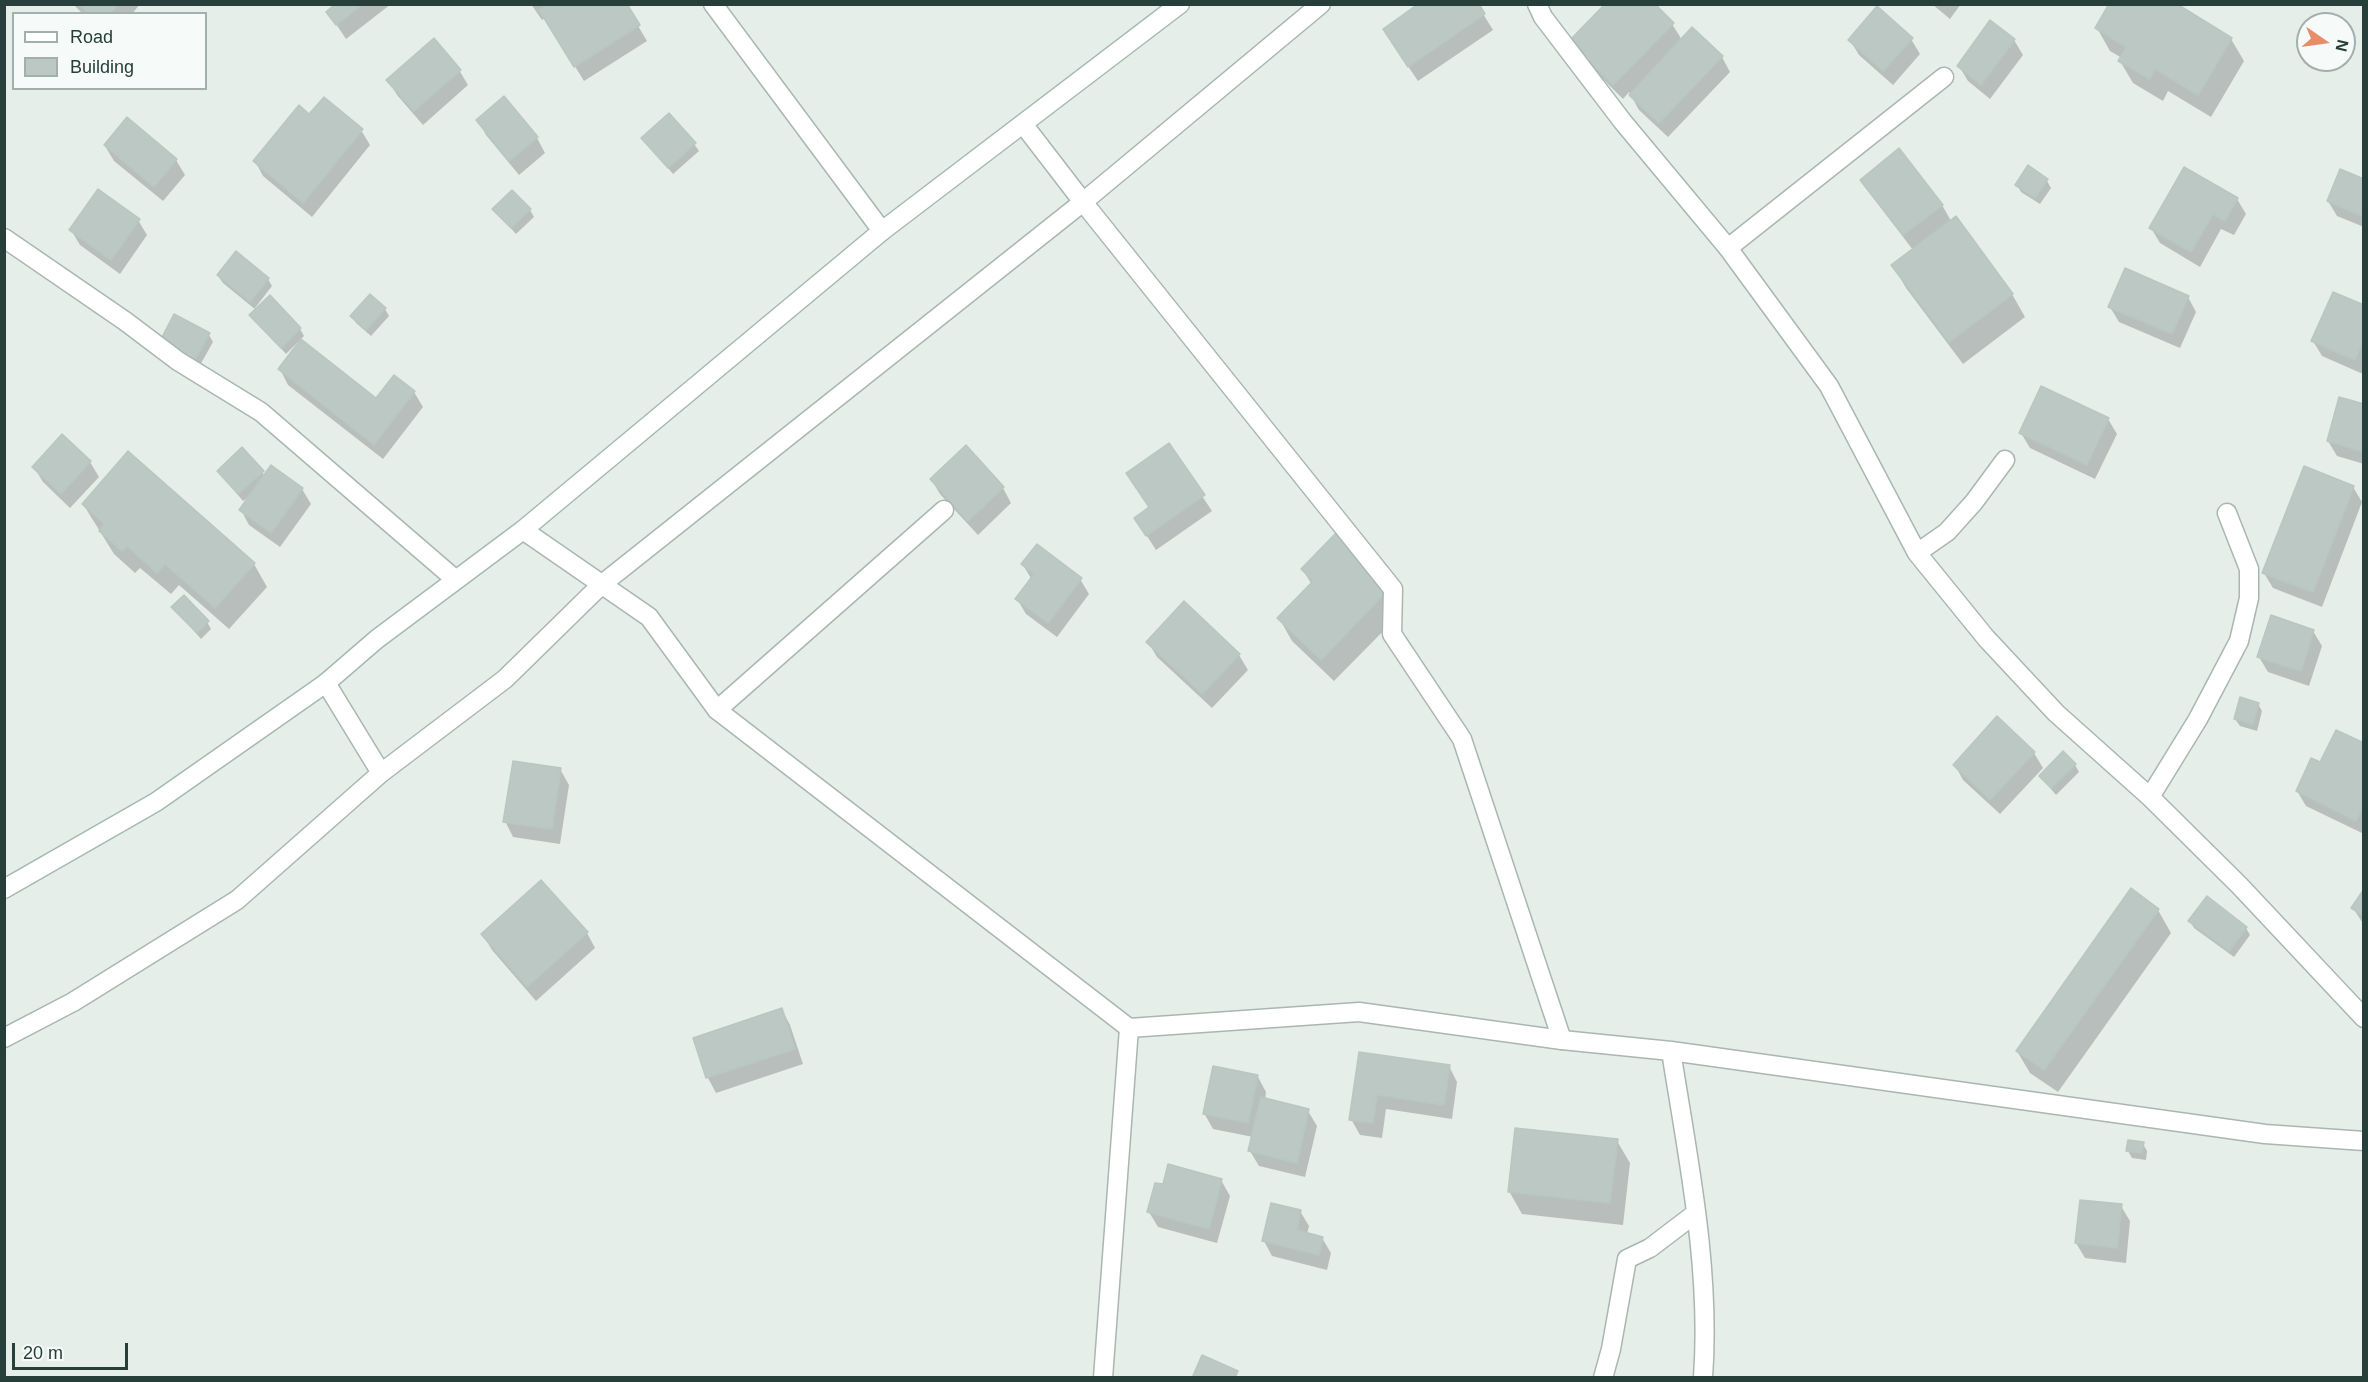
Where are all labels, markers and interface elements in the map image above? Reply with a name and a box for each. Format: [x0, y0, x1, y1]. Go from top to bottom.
legend [12, 12, 207, 90]
north arrow [2296, 12, 2356, 72]
text: Road [70, 27, 113, 47]
text: N [2332, 38, 2352, 53]
text: Building [70, 57, 134, 77]
scale bar [15, 1331, 130, 1369]
text: 20 m [23, 1343, 63, 1363]

